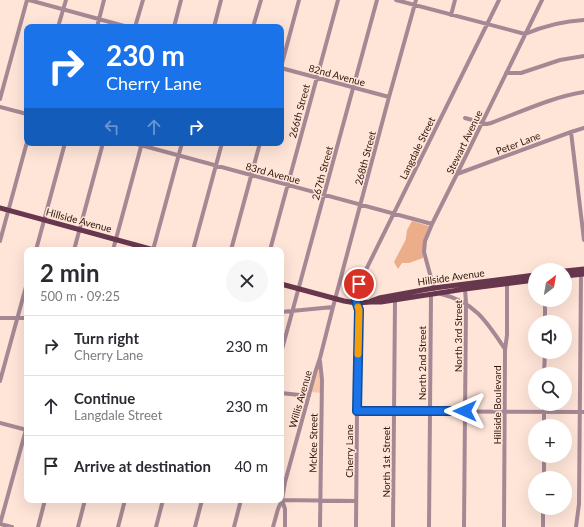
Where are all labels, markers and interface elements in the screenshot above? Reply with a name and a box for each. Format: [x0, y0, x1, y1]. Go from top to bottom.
text: 230 m [106, 38, 185, 72]
icon: right [40, 40, 92, 92]
street label: 82nd Avenue [307, 62, 367, 88]
text: Cherry Lane [106, 72, 202, 94]
street label: 266th Street [286, 82, 312, 139]
street label: Stewart Avenue [443, 108, 485, 176]
street label: Langdale Street [397, 114, 437, 181]
icon: left [101, 116, 123, 138]
icon: ahead [143, 116, 165, 138]
icon: right [185, 116, 207, 138]
street label: 268th Street [352, 129, 378, 186]
street label: Peter Lane [494, 129, 542, 157]
street label: 267th Street [309, 144, 335, 201]
street label: 83rd Avenue [244, 160, 302, 186]
street label: Hillside Avenue [45, 205, 113, 235]
text: 2 min [40, 258, 100, 287]
button: close [226, 260, 268, 302]
north arrow [528, 263, 572, 307]
map controls [528, 263, 572, 515]
street label: Hillside Avenue [417, 266, 485, 288]
pin [342, 267, 376, 301]
icon: arrive [348, 273, 370, 295]
text: 500 m · 09:25 [40, 288, 120, 304]
street label: North 3rd Street [452, 299, 464, 372]
button: sound [528, 315, 572, 359]
street label: North 2nd Street [416, 325, 428, 400]
text: Turn right [74, 329, 139, 347]
icon: right [40, 335, 62, 357]
text: 230 m [226, 337, 268, 355]
text: Cherry Lane [74, 347, 143, 363]
street label: Hillside Boulevard [491, 365, 503, 445]
button: search [528, 367, 572, 411]
street label: Willis Avenue [286, 369, 314, 429]
text: Continue [74, 389, 135, 407]
position arrow [444, 390, 486, 432]
icon: ahead [40, 395, 62, 417]
text: 230 m [226, 397, 268, 415]
text: Langdale Street [74, 407, 162, 423]
street label: McKee Street [306, 413, 320, 473]
button: + [528, 419, 572, 463]
street label: Cherry Lane [343, 424, 355, 478]
street label: North 1st Street [380, 426, 392, 498]
icon: arrive [40, 455, 62, 477]
text: Arrive at destination [74, 457, 211, 475]
text: 40 m [234, 457, 268, 475]
button: − [528, 471, 572, 515]

